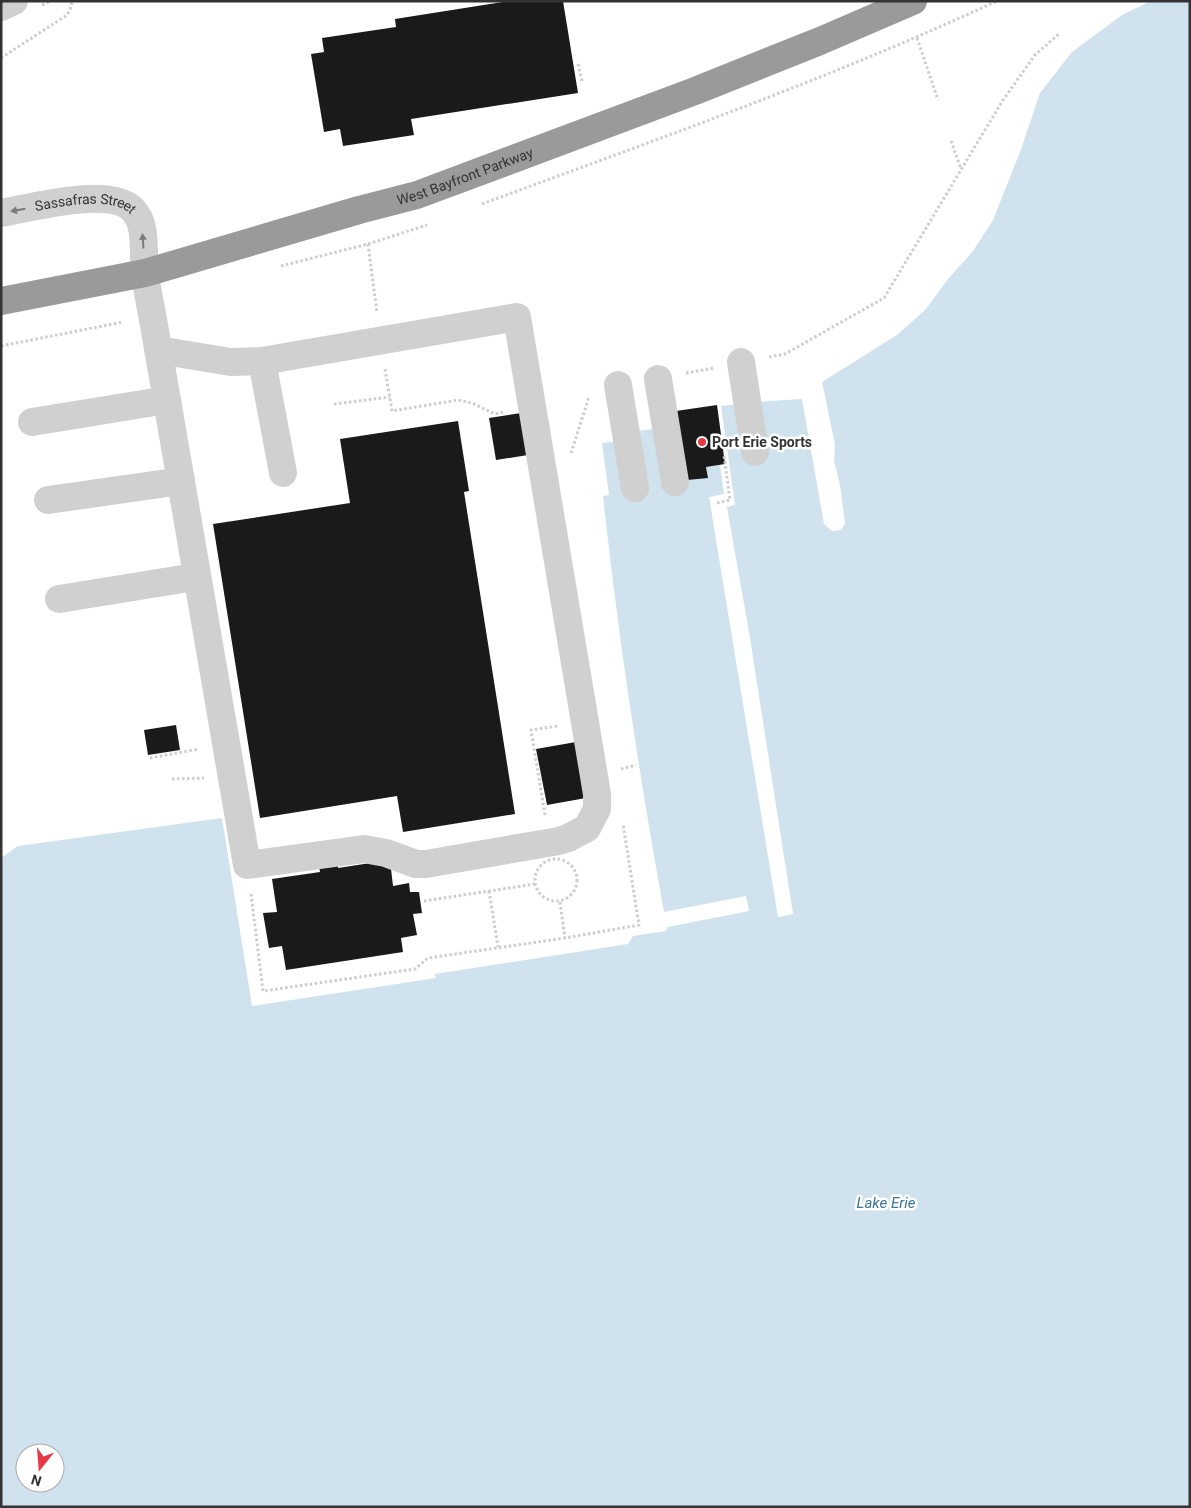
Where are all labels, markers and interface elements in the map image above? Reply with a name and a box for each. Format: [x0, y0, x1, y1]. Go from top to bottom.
street label: West Bayfront Parkway [395, 144, 536, 208]
street label: Sassafras Street [33, 191, 140, 217]
one-way arrow [10, 207, 26, 215]
one-way arrow [138, 232, 146, 248]
place label: Port Erie Sports [712, 434, 812, 450]
marker: Port Erie Sports [696, 436, 708, 448]
water label: Lake Erie [857, 1194, 916, 1212]
north arrow [15, 1443, 65, 1493]
text: N [29, 1471, 43, 1490]

